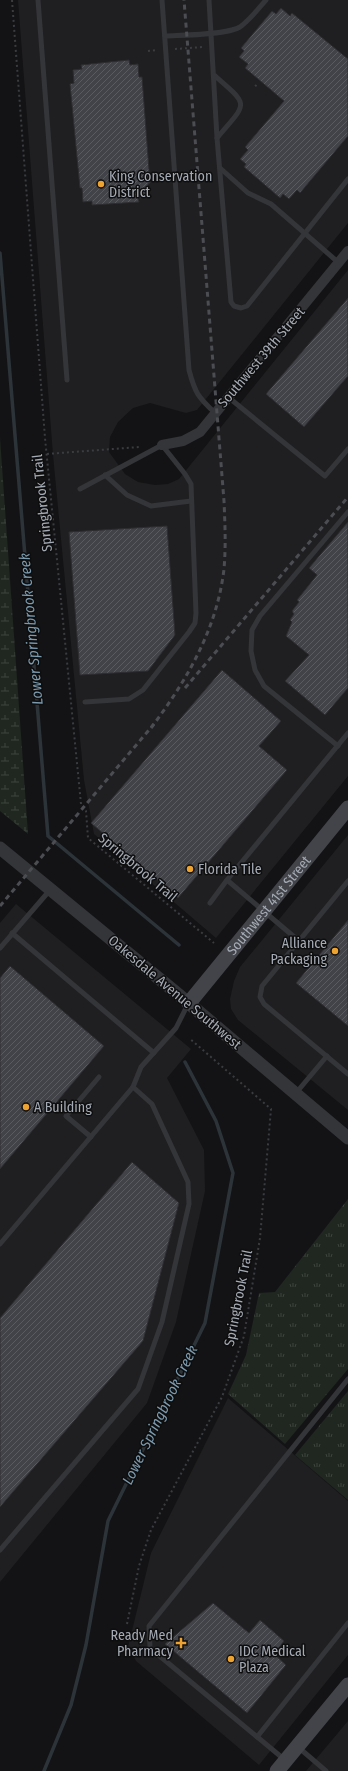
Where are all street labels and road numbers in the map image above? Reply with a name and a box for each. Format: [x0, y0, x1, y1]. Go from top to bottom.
street label: Southwest 39th Street [214, 303, 309, 411]
street label: Springbrook Trail [29, 453, 56, 552]
street label: Springbrook Trail [95, 829, 181, 906]
street label: Southwest 41st Street [223, 852, 315, 959]
street label: Oakesdale Avenue Southwest [105, 932, 245, 1053]
street label: Springbrook Trail [221, 1248, 256, 1348]

